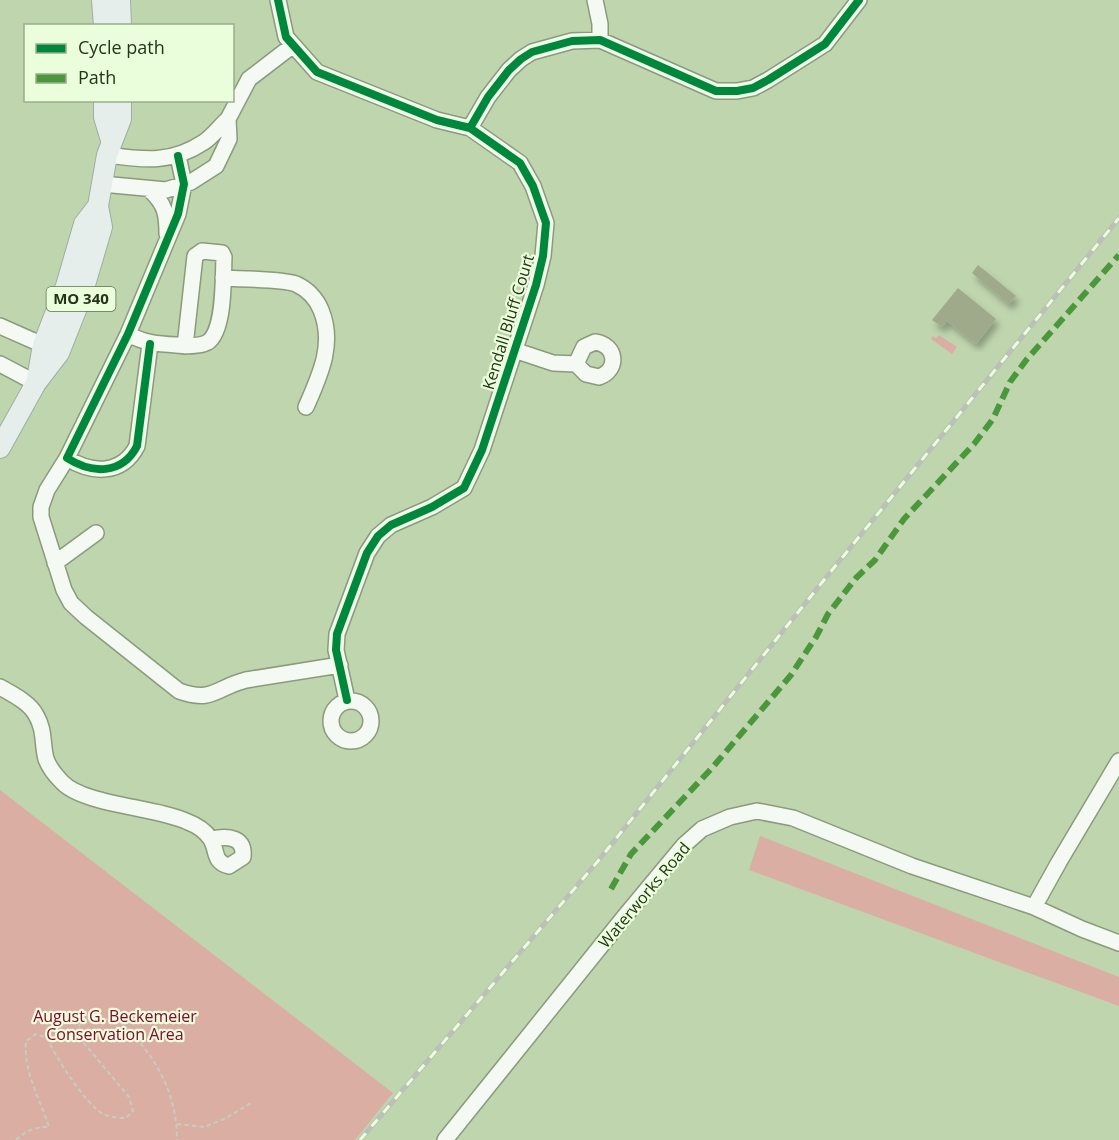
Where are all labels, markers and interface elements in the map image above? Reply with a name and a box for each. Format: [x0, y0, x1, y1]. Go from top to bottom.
legend [24, 24, 234, 102]
text: Cycle path [78, 35, 165, 59]
text: Path [78, 65, 116, 89]
street label: Kendall Bluff Court [477, 251, 539, 392]
road number: MO 340 [46, 287, 116, 311]
street label: Waterworks Road [593, 837, 695, 953]
park label: August G. Beckemeier Conservation Area [33, 1005, 197, 1045]

